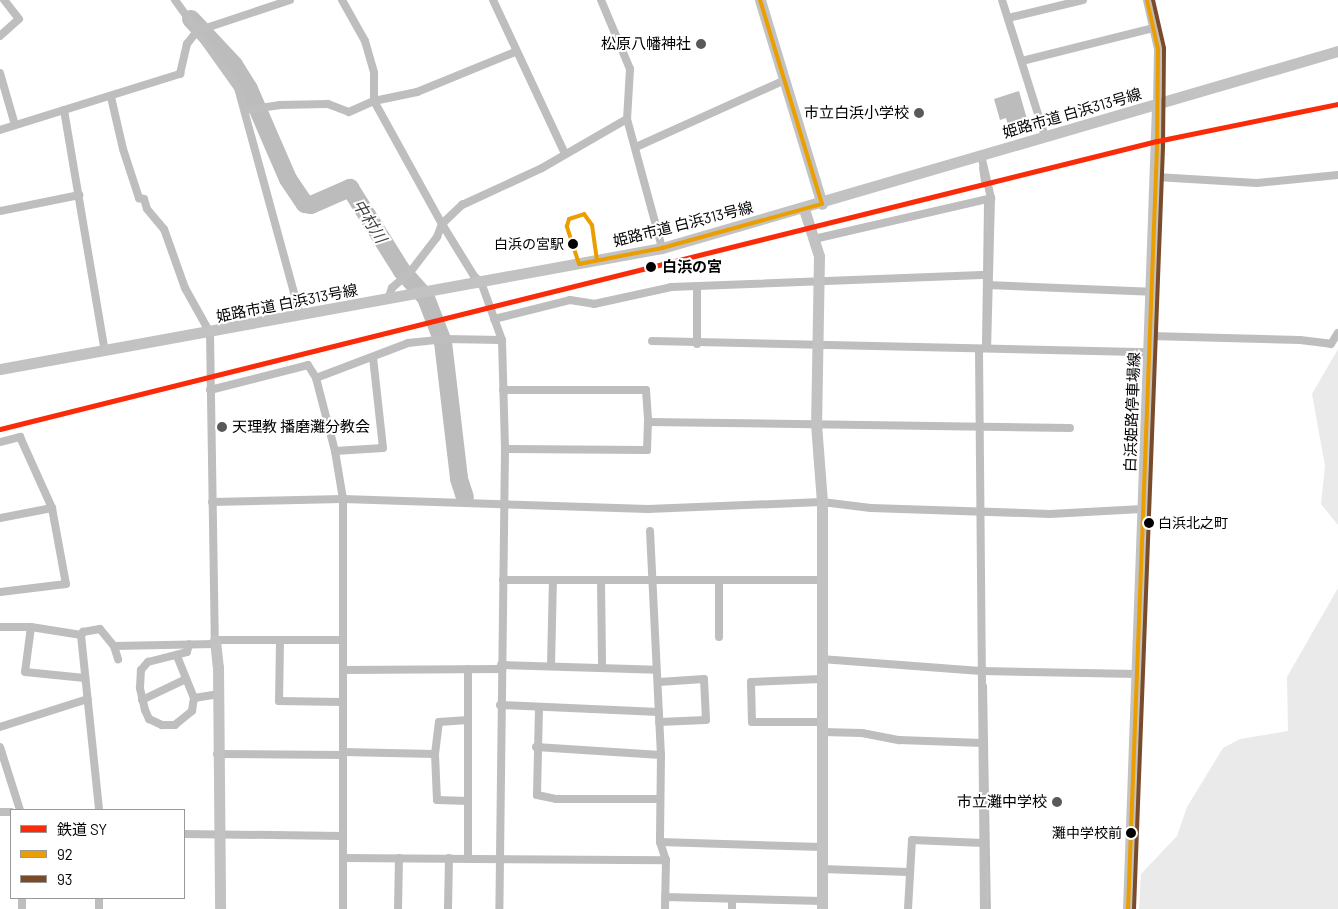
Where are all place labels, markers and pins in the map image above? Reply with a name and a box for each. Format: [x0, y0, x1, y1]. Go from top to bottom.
place label: 松原八幡神社 [601, 35, 691, 53]
marker: 松原八幡神社 [695, 38, 707, 50]
place label: 市立白浜小学校 [804, 104, 909, 122]
marker: 市立白浜小学校 [913, 107, 925, 119]
place label: 白浜の宮駅 [494, 236, 564, 252]
marker: 白浜の宮駅 [568, 239, 578, 249]
place label: 白浜の宮 [662, 258, 722, 276]
marker: 白浜の宮 [644, 260, 658, 274]
place label: 天理教 播磨灘分教会 [232, 418, 370, 436]
marker: 天理教 播磨灘分教会 [216, 421, 228, 433]
place label: 白浜北之町 [1158, 515, 1228, 531]
marker: 白浜北之町 [1144, 518, 1154, 528]
place label: 市立灘中学校 [957, 793, 1047, 811]
marker: 市立灘中学校 [1051, 796, 1063, 808]
place label: 灘中学校前 [1052, 825, 1122, 841]
marker: 灘中学校前 [1126, 828, 1136, 838]

